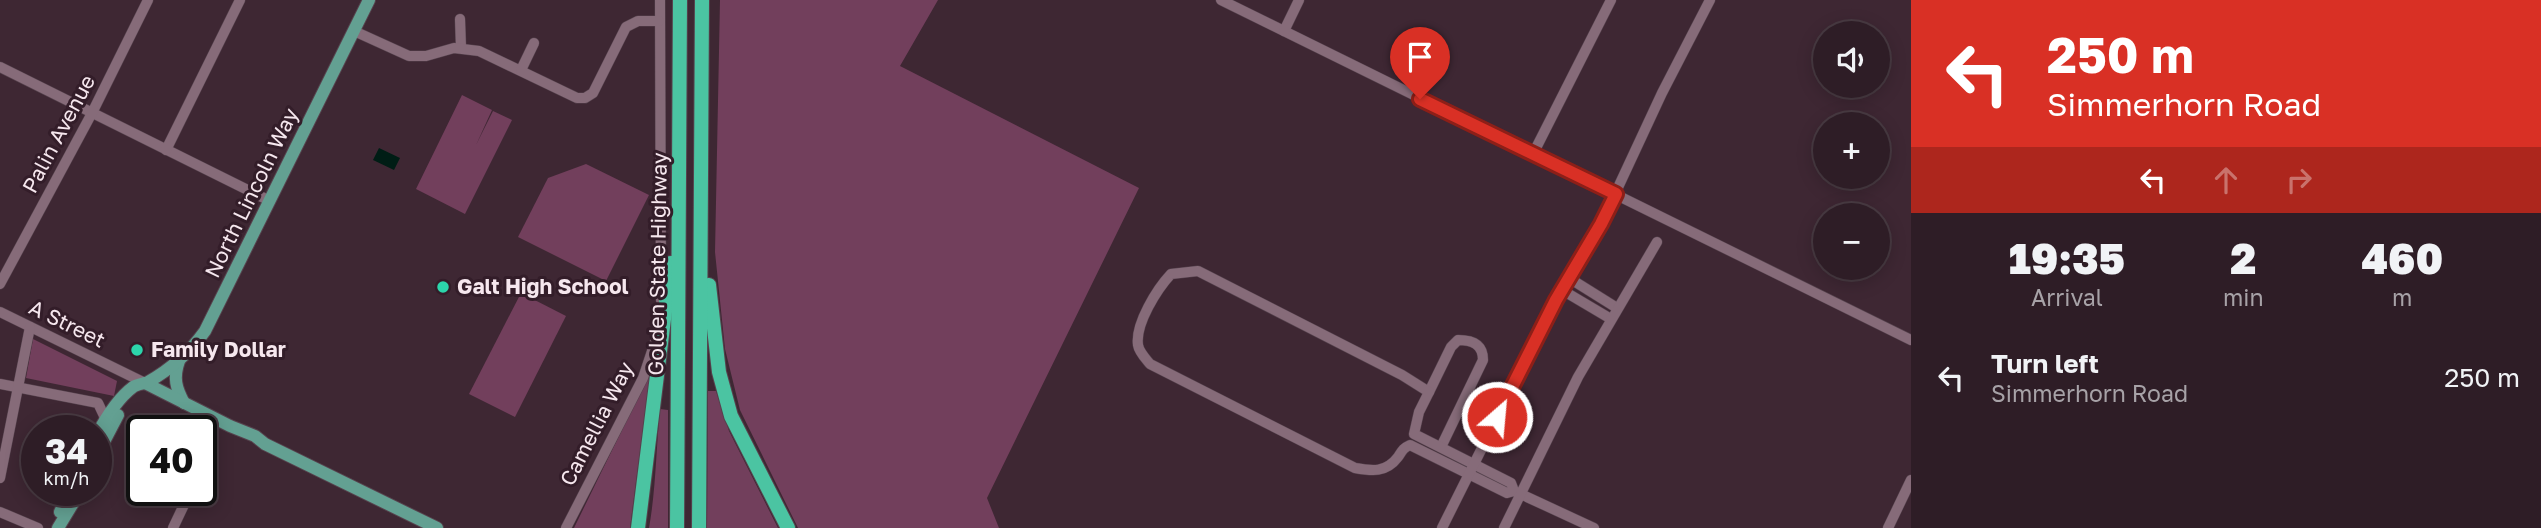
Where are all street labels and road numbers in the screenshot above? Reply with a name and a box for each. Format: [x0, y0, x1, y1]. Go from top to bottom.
street label: Palin Avenue [16, 70, 100, 197]
street label: North Lincoln Way [199, 103, 304, 282]
street label: Golden State Highway [642, 152, 672, 376]
street label: A Street [25, 294, 110, 353]
street label: Camellia Way [554, 357, 639, 490]

